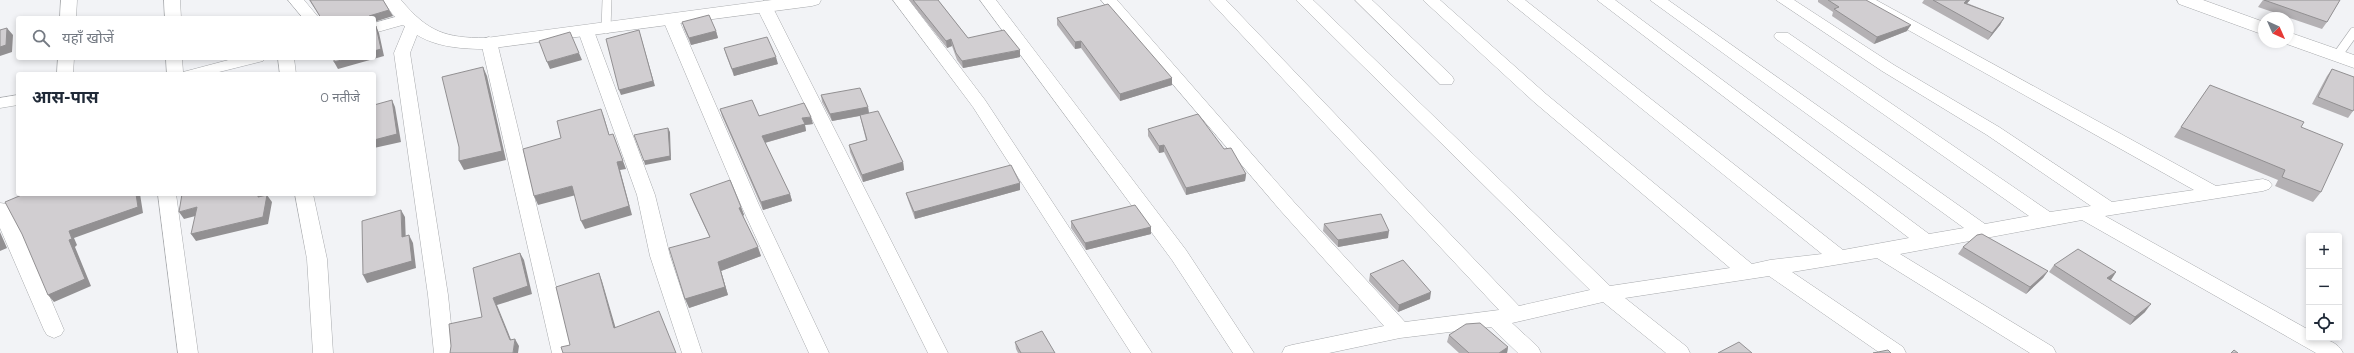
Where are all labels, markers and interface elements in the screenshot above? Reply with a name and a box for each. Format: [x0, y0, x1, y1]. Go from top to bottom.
north arrow [2258, 12, 2294, 48]
search box [16, 16, 376, 60]
icon: search [30, 27, 52, 49]
text: यहाँ खोजें [62, 28, 114, 47]
text: आस-पास [32, 87, 99, 107]
text: 0 नतीजे [320, 89, 360, 105]
map controls [2306, 233, 2342, 341]
button: + [2306, 233, 2342, 269]
button: − [2306, 269, 2342, 305]
button: locate [2306, 305, 2342, 341]

